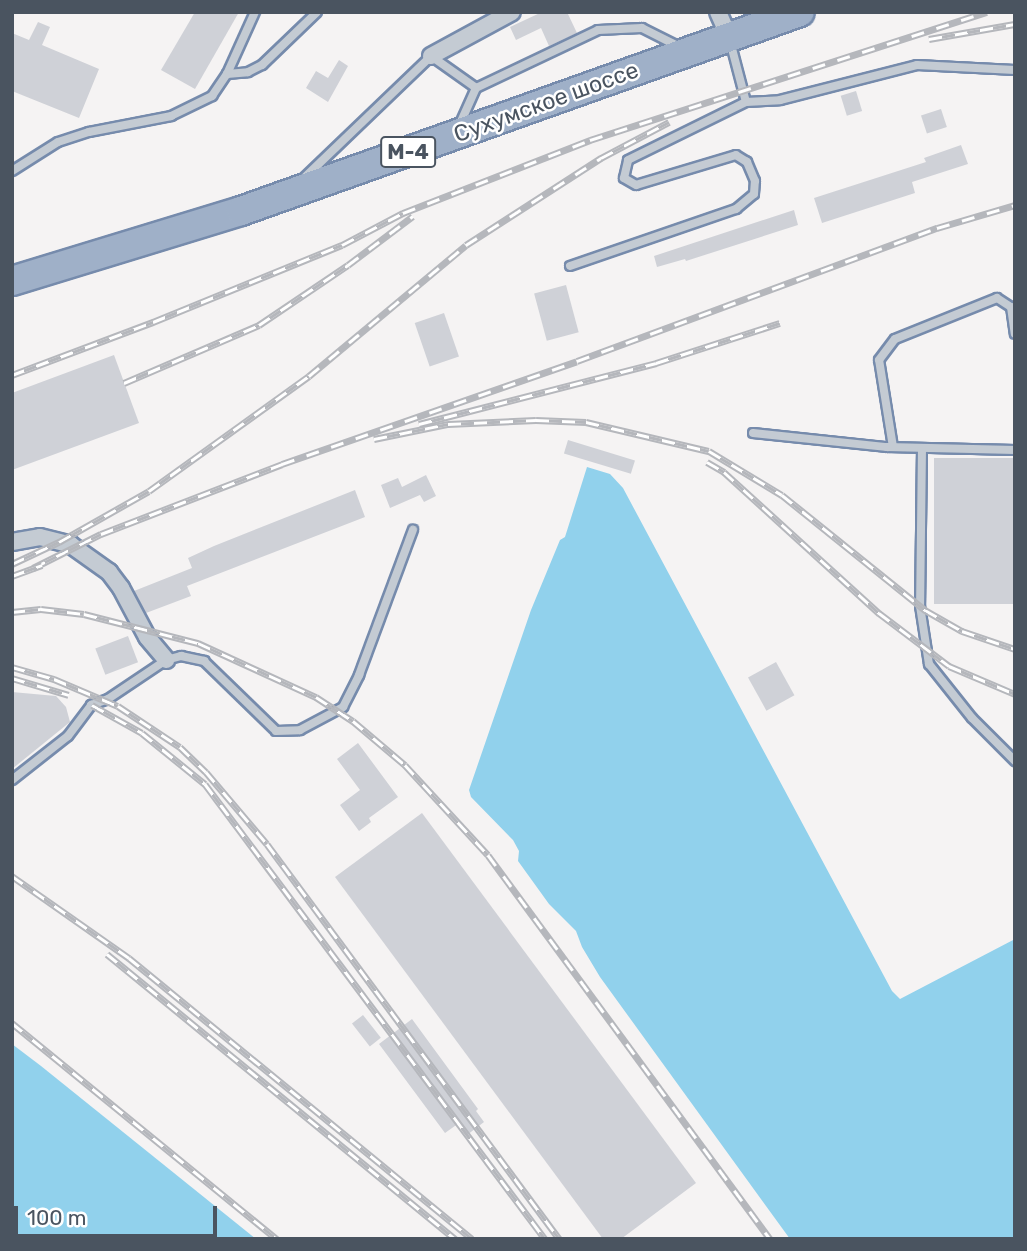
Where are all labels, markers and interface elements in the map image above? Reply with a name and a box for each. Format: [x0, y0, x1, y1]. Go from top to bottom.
street label: Сухумское шоссе [450, 56, 642, 148]
road number: М-4 [380, 134, 436, 170]
scale bar [18, 1192, 220, 1236]
text: 100 m [27, 1205, 86, 1230]

